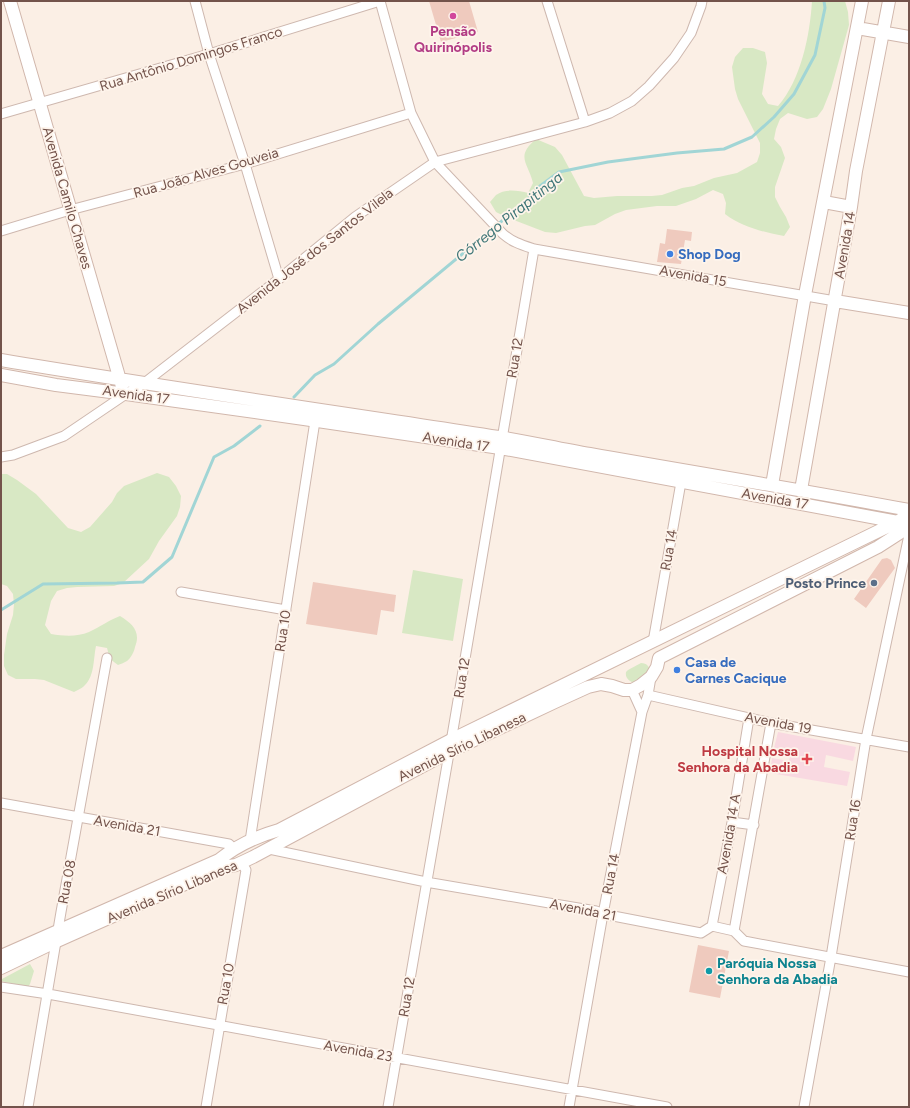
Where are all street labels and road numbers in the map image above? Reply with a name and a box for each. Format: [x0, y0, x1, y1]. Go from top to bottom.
street label: Rua Antônio Domingos Franco [97, 23, 285, 95]
street label: Avenida Camilo Chaves [39, 125, 95, 271]
street label: Rua João Alves Gouveia [131, 144, 281, 202]
street label: Avenida José dos Santos Vilela [233, 185, 397, 317]
street label: Avenida 14 [831, 210, 859, 280]
street label: Avenida 15 [658, 262, 728, 290]
street label: Rua 12 [503, 336, 527, 380]
street label: Avenida 17 [102, 382, 171, 408]
street label: Avenida 17 [421, 428, 491, 456]
street label: Avenida 17 [740, 485, 810, 513]
street label: Rua 14 [657, 528, 681, 572]
street label: Rua 10 [271, 609, 295, 653]
street label: Rua 12 [450, 657, 474, 699]
street label: Avenida 19 [743, 708, 813, 738]
street label: Avenida Sírio Libanesa [395, 709, 529, 785]
street label: Avenida 14 A [714, 792, 745, 876]
street label: Rua 16 [841, 798, 865, 842]
street label: Avenida 21 [92, 812, 162, 840]
street label: Rua 14 [599, 852, 623, 896]
street label: Avenida Sírio Libanesa [104, 857, 240, 927]
street label: Rua 08 [54, 858, 80, 906]
street label: Avenida 21 [548, 895, 618, 925]
street label: Rua 10 [214, 962, 238, 1006]
street label: Rua 12 [395, 975, 419, 1019]
street label: Avenida 23 [322, 1037, 394, 1065]

